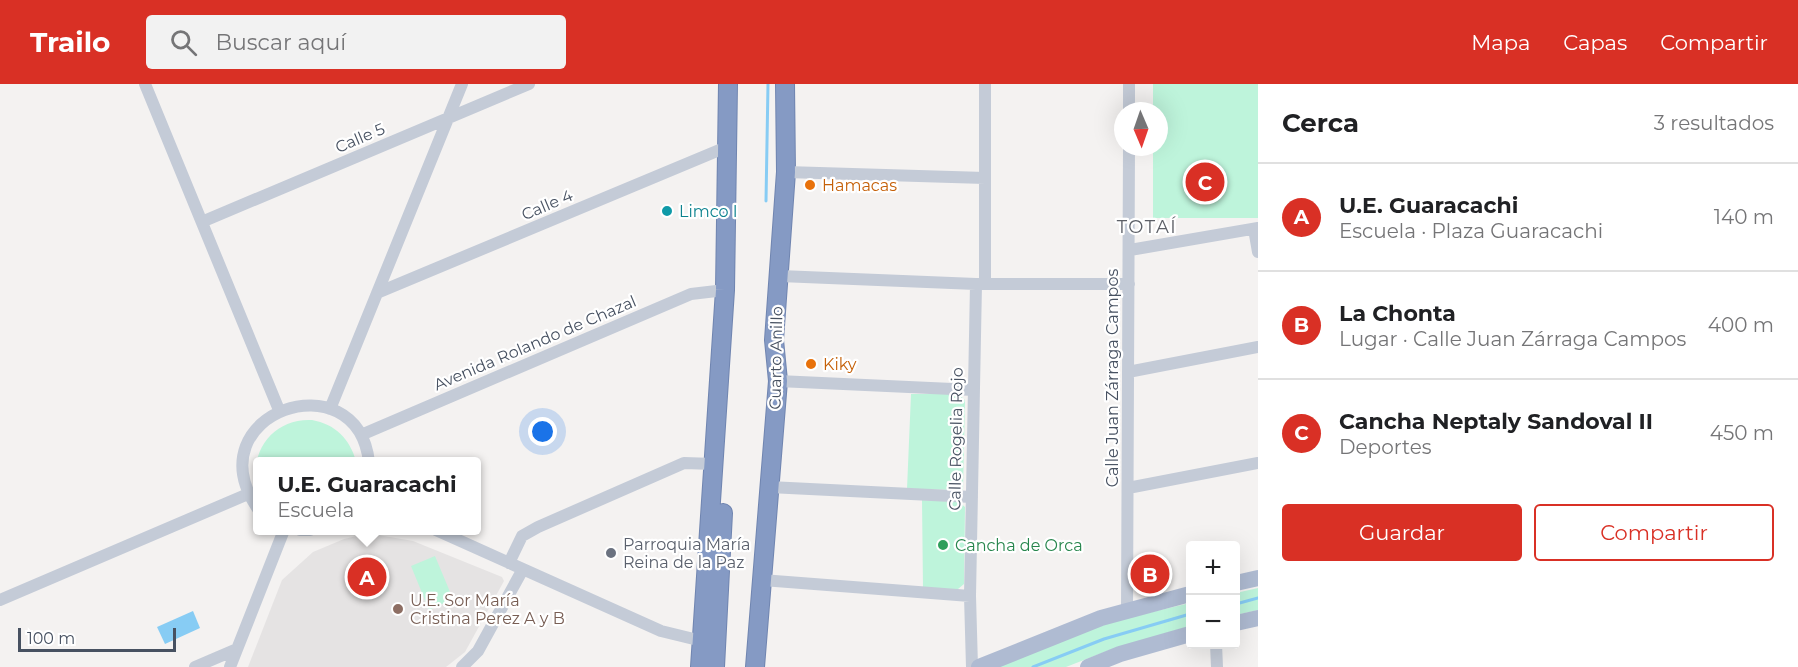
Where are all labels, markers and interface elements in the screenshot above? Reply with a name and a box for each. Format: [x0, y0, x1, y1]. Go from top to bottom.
search box [146, 15, 566, 69]
text: Trailo [30, 25, 110, 59]
icon: search [167, 26, 200, 59]
text: Buscar aquí [215, 29, 346, 56]
text: Mapa [1471, 30, 1530, 55]
text: Capas [1563, 30, 1627, 55]
text: Compartir [1660, 30, 1768, 55]
north arrow [1114, 102, 1168, 156]
text: Cerca [1282, 107, 1359, 139]
text: 3 resultados [1654, 111, 1774, 135]
street label: Calle 5 [332, 119, 388, 157]
pin: C [1186, 160, 1224, 204]
place label: Hamacas [822, 176, 897, 195]
marker: Hamacas [803, 178, 817, 192]
street label: Calle 4 [519, 186, 576, 224]
text: U.E. Guaracachi [1339, 192, 1518, 219]
place label: Limco I [679, 202, 738, 221]
marker: Limco I [660, 204, 674, 218]
text: A [1294, 205, 1309, 229]
text: 140 m [1714, 205, 1774, 229]
district label: TOTAÍ [1117, 216, 1177, 238]
text: Escuela · Plaza Guaracachi [1339, 219, 1603, 243]
street label: Calle Juan Zárraga Campos [1103, 269, 1122, 487]
street label: Avenida Rolando de Chazal [431, 292, 639, 394]
text: La Chonta [1339, 300, 1456, 327]
street label: Cuarto Anillo [766, 306, 786, 410]
text: B [1294, 313, 1309, 337]
text: 400 m [1708, 313, 1774, 337]
text: Lugar · Calle Juan Zárraga Campos [1339, 327, 1686, 351]
place label: Kiky [823, 355, 857, 374]
marker: Kiky [804, 357, 818, 371]
street label: Calle Rogelia Rojo [945, 367, 967, 511]
text: Cancha Neptaly Sandoval II [1339, 408, 1653, 435]
your location [528, 417, 557, 446]
text: C [1294, 421, 1309, 445]
text: 450 m [1710, 421, 1774, 445]
text: Deportes [1339, 435, 1432, 459]
popup [253, 457, 481, 535]
text: U.E. Guaracachi [277, 471, 457, 498]
text: Escuela [277, 498, 354, 522]
button: Guardar [1282, 504, 1522, 561]
button: Compartir [1534, 504, 1774, 561]
place label: Parroquia María Reina de la Paz [623, 535, 751, 572]
place label: Cancha de Orca [955, 536, 1083, 555]
marker: Cancha de Orca [936, 538, 950, 552]
map controls [1186, 541, 1240, 649]
button: + [1186, 541, 1240, 595]
marker: Parroquia María Reina de la Paz [604, 546, 618, 560]
pin: B [1130, 552, 1170, 596]
pin: A [348, 554, 386, 600]
place label: U.E. Sor María Cristina Perez A y B [410, 591, 565, 628]
button: − [1186, 595, 1240, 649]
marker: U.E. Sor María Cristina Perez A y B [391, 602, 405, 616]
scale bar [18, 625, 176, 652]
text: 100 m [27, 629, 75, 648]

